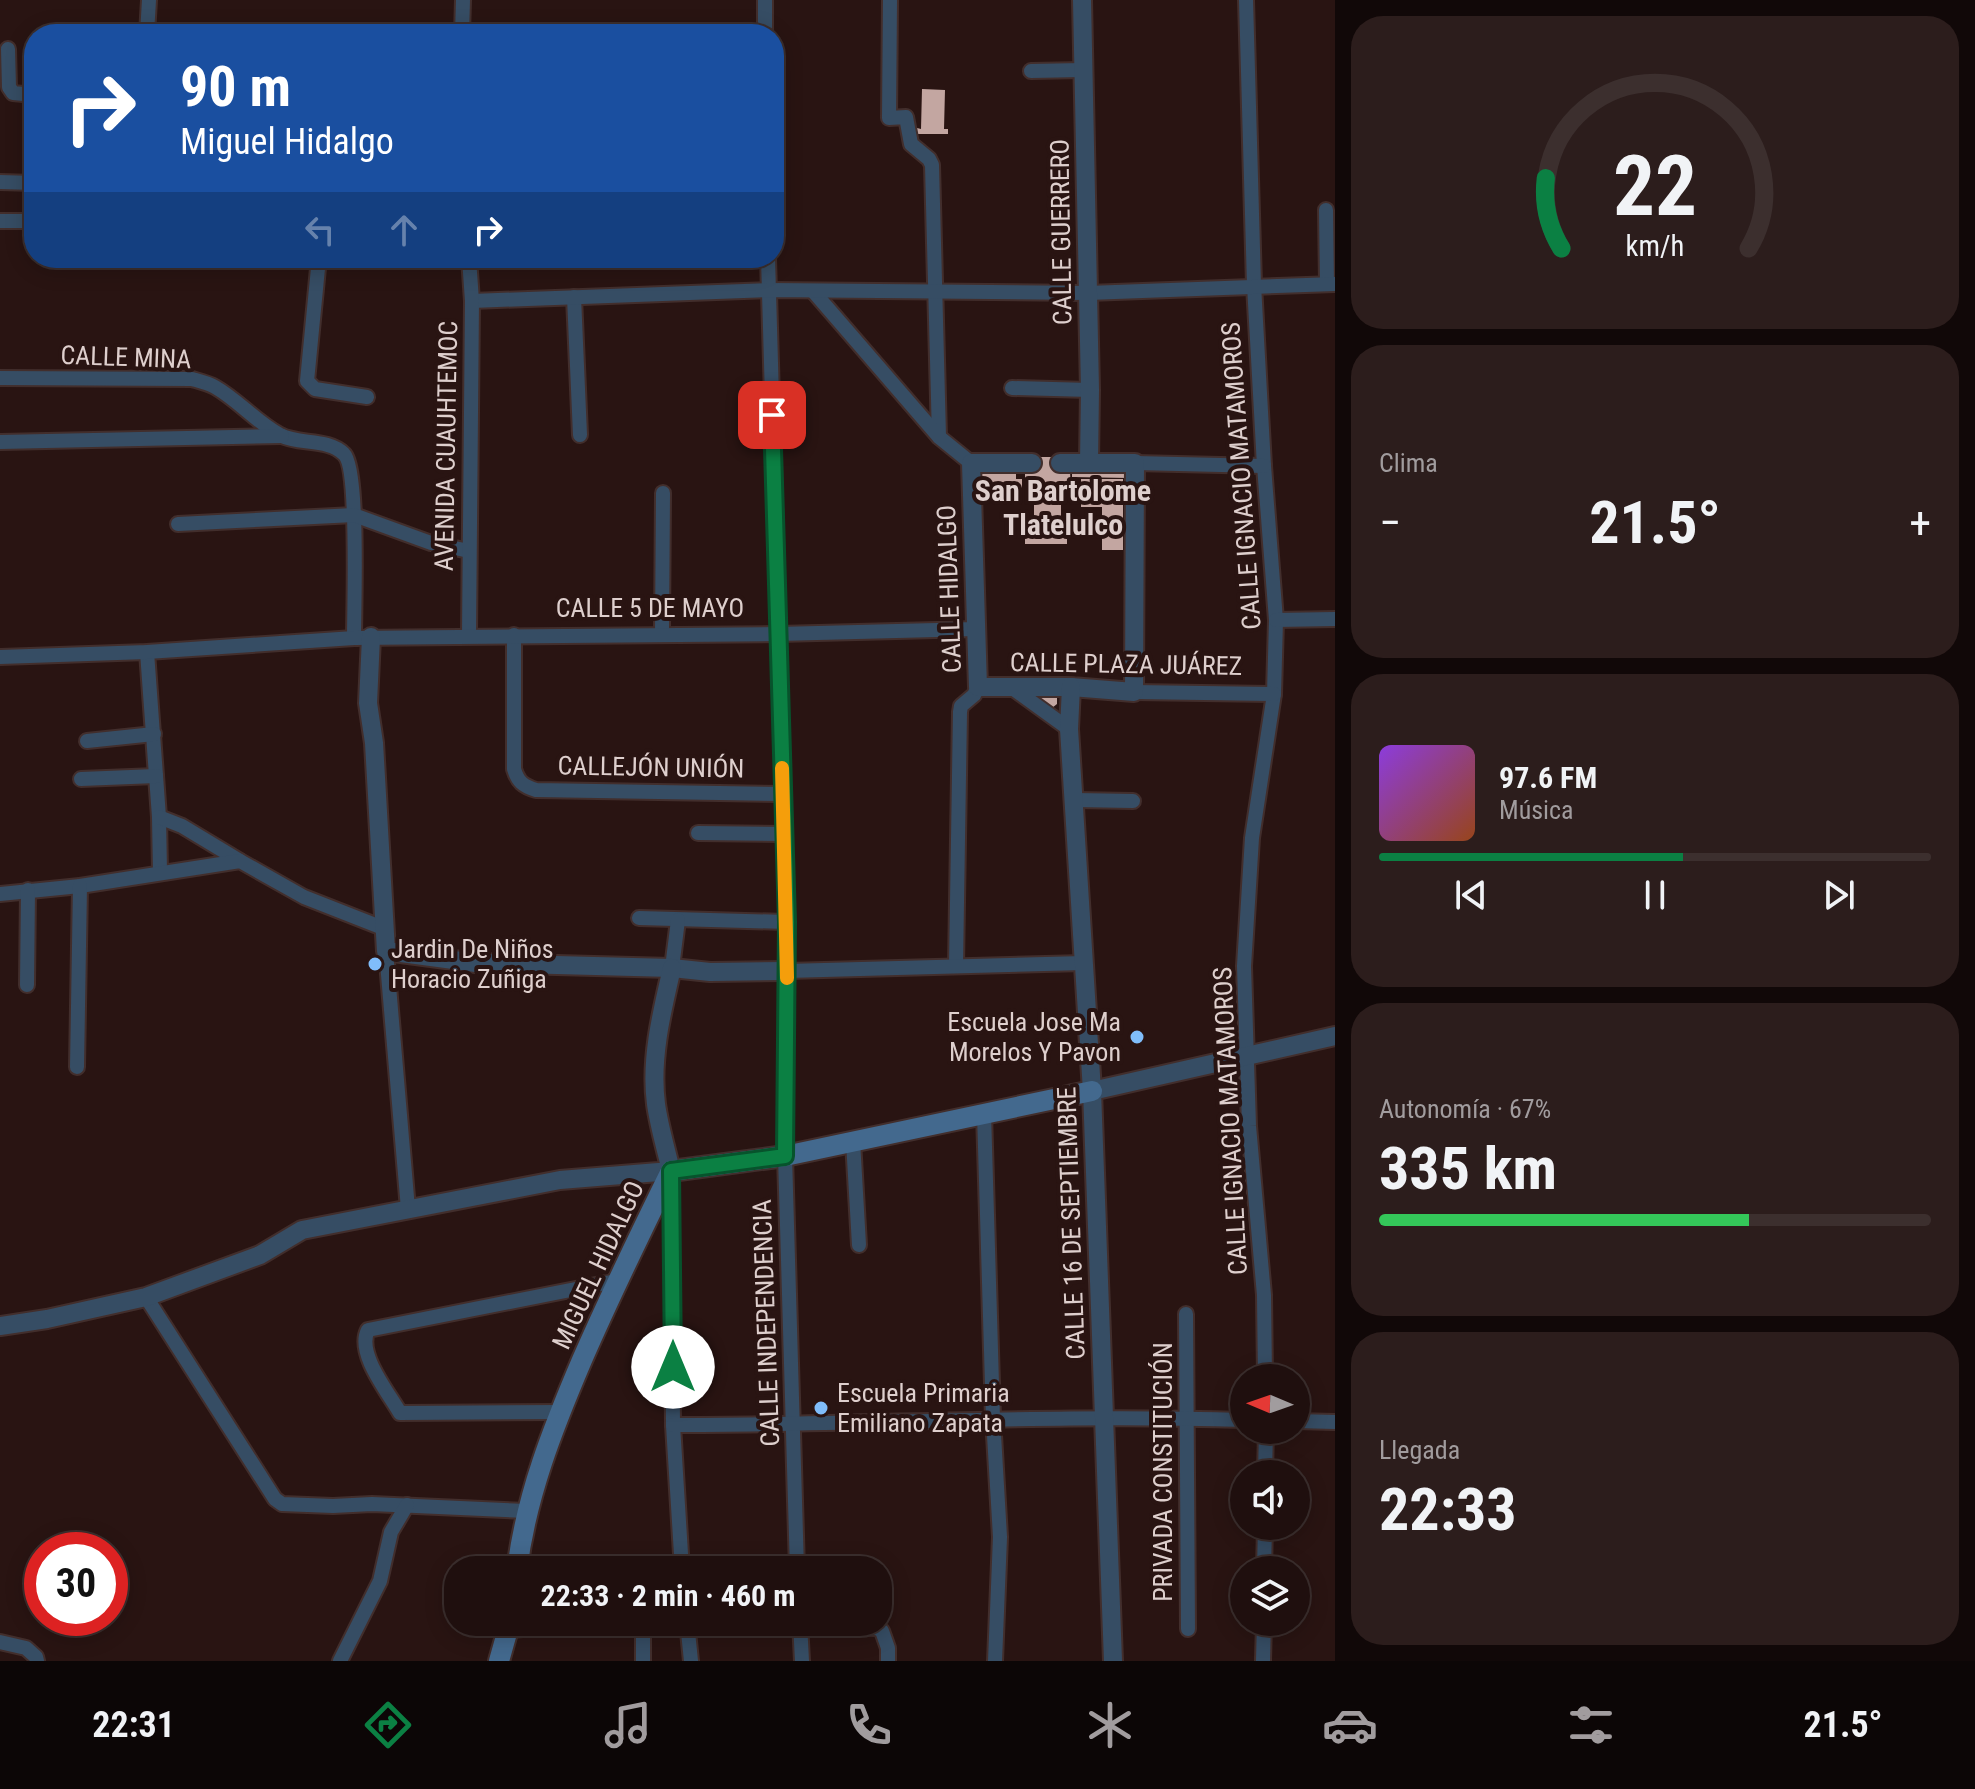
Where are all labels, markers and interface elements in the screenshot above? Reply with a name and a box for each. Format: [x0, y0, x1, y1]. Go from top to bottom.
text: 90 m [180, 54, 291, 120]
icon: right [48, 56, 152, 160]
text: Miguel Hidalgo [180, 121, 394, 163]
text: 22 [1613, 137, 1697, 234]
street label: CALLE GUERRERO [1044, 139, 1078, 325]
icon: left [298, 208, 342, 252]
icon: ahead [382, 208, 426, 252]
icon: right [466, 208, 510, 252]
text: km/h [1626, 229, 1684, 263]
street label: AVENIDA CUAUHTEMOC [429, 321, 463, 571]
street label: CALLE IGNACIO MATAMOROS [1215, 321, 1267, 631]
street label: CALLE MINA [60, 340, 192, 374]
pin [738, 381, 806, 449]
icon: arrive [750, 393, 794, 437]
text: Clima [1379, 448, 1438, 478]
district label: San Bartolome Tlatelulco [975, 473, 1151, 542]
text: 21.5° [1589, 487, 1721, 558]
text: − [1379, 497, 1401, 549]
text: + [1909, 497, 1931, 549]
street label: CALLE HIDALGO [931, 504, 967, 674]
street label: CALLE 5 DE MAYO [556, 593, 744, 623]
street label: CALLE PLAZA JUÁREZ [1010, 647, 1242, 681]
street label: CALLEJÓN UNIÓN [557, 750, 745, 784]
text: 97.6 FM [1499, 760, 1597, 795]
text: Música [1499, 795, 1574, 825]
icon: previous [1449, 873, 1493, 917]
icon: pause [1633, 873, 1677, 917]
icon: next [1817, 873, 1861, 917]
place label: Jardin De Niños Horacio Zuñiga [391, 934, 554, 994]
marker: Jardin De Niños Horacio Zuñiga [366, 955, 384, 973]
street label: CALLE IGNACIO MATAMOROS [1207, 966, 1253, 1276]
place label: Escuela Jose Ma Morelos Y Pavon [947, 1007, 1121, 1067]
marker: Escuela Jose Ma Morelos Y Pavon [1128, 1028, 1146, 1046]
street label: CALLE 16 DE SEPTIEMBRE [1051, 1086, 1091, 1360]
text: Autonomía · 67% [1379, 1094, 1551, 1124]
text: 335 km [1379, 1133, 1557, 1204]
street label: MIGUEL HIDALGO [546, 1176, 650, 1354]
street label: CALLE INDEPENDENCIA [747, 1199, 785, 1447]
position arrow [631, 1325, 715, 1409]
street label: PRIVADA CONSTITUCIÓN [1148, 1342, 1178, 1602]
north arrow [1230, 1364, 1310, 1444]
map controls [1230, 1364, 1310, 1636]
place label: Escuela Primaria Emiliano Zapata [837, 1378, 1010, 1438]
marker: Escuela Primaria Emiliano Zapata [812, 1399, 830, 1417]
text: Llegada [1379, 1435, 1460, 1465]
button: sound [1230, 1460, 1310, 1540]
text: 22:33 [1379, 1474, 1517, 1545]
speed limit sign: 30 [24, 1532, 128, 1636]
button: layers [1230, 1556, 1310, 1636]
text: 22:33 · 2 min · 460 m [541, 1578, 795, 1613]
icon: directions [360, 1697, 416, 1753]
icon: music [600, 1697, 656, 1753]
icon: phone [841, 1697, 897, 1753]
icon: climate [1082, 1697, 1138, 1753]
icon: car [1322, 1697, 1378, 1753]
icon: filters [1563, 1697, 1619, 1753]
text: 22:31 [92, 1704, 175, 1746]
text: 21.5° [1804, 1704, 1883, 1746]

